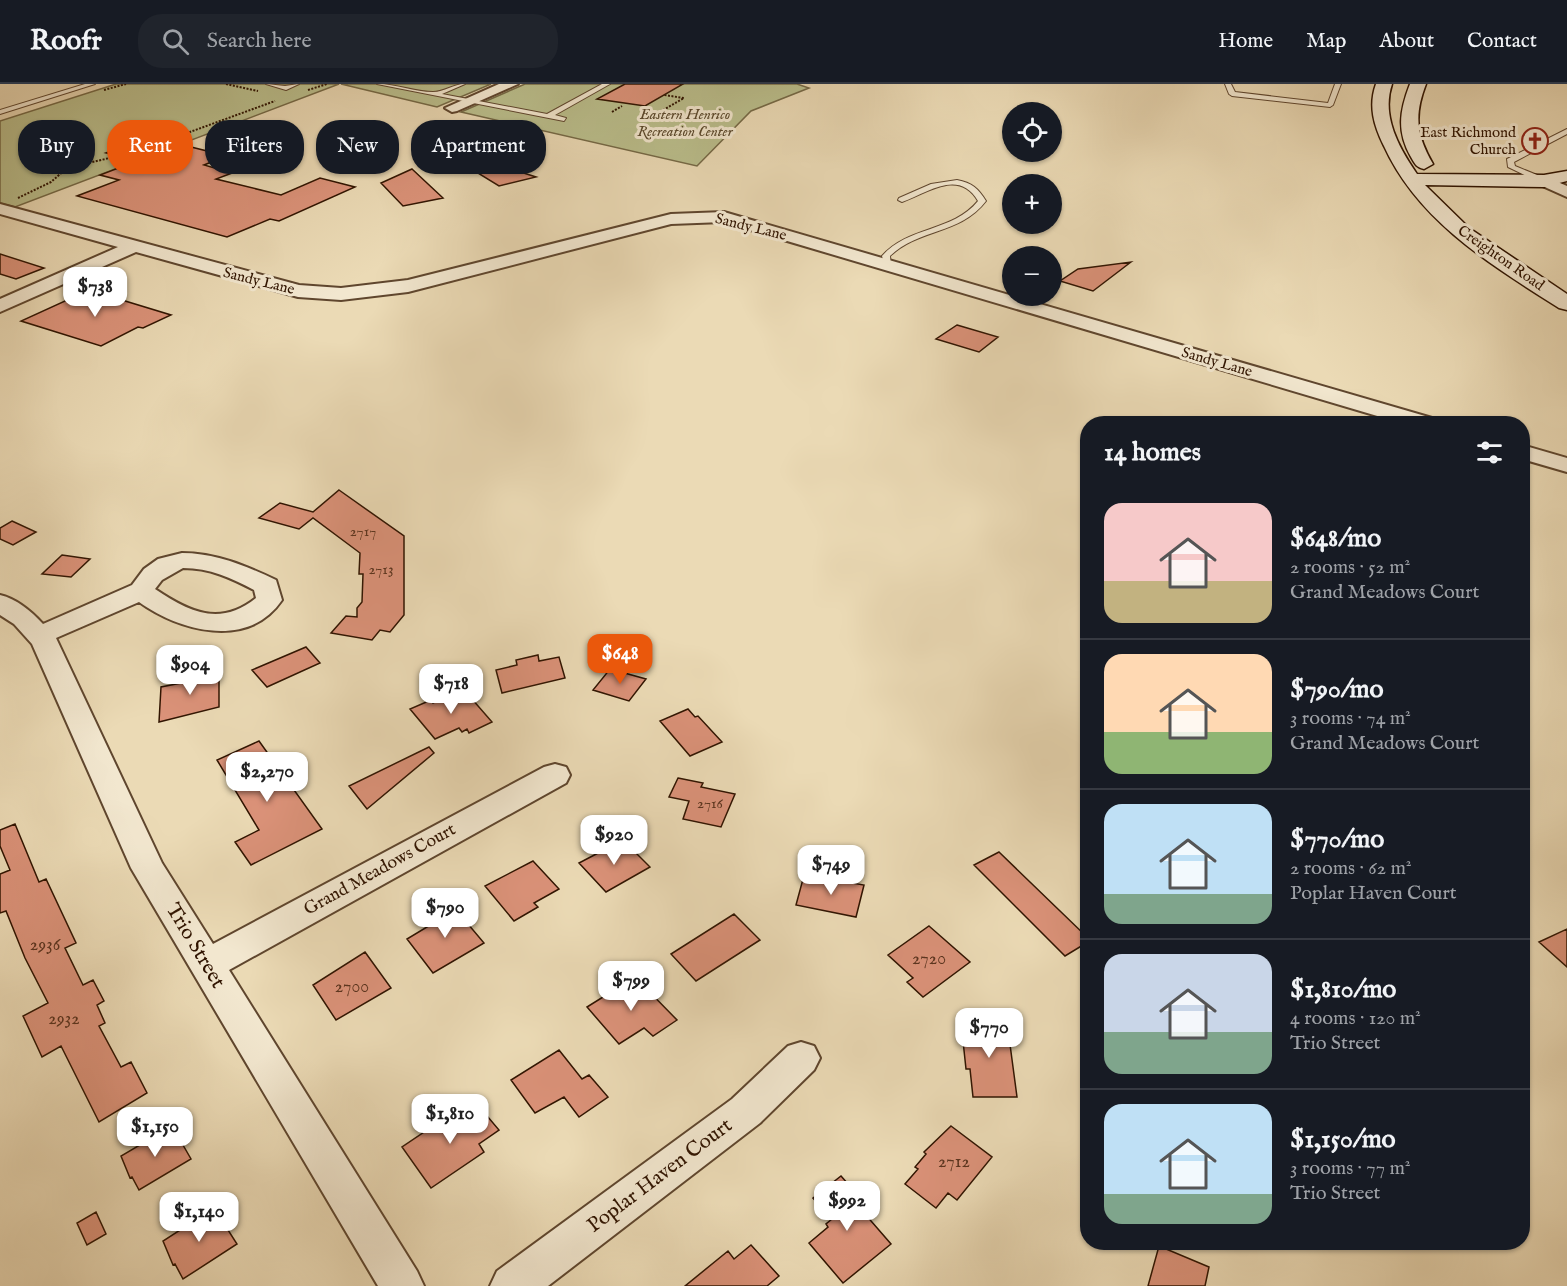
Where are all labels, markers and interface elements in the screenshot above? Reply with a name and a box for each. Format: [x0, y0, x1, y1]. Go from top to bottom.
search box [138, 14, 558, 68]
text: Roofr [30, 24, 102, 59]
icon: search [159, 25, 192, 58]
text: Search here [207, 27, 312, 55]
text: Home [1218, 28, 1273, 55]
text: Map [1306, 28, 1346, 55]
text: About [1379, 28, 1434, 55]
text: Contact [1467, 28, 1537, 55]
map controls [1002, 102, 1062, 306]
button: locate [1002, 102, 1062, 162]
park label: Eastern Henrico Recreation Center [637, 105, 734, 141]
chip: Buy [18, 120, 95, 174]
chip: Rent [107, 120, 193, 174]
chip: Filters [205, 120, 304, 174]
chip: New [316, 120, 399, 174]
chip: Apartment [411, 120, 546, 174]
place label: East Richmond Church [1420, 123, 1517, 159]
church icon: East Richmond Church [1520, 126, 1550, 156]
button: + [1002, 174, 1062, 234]
street label: Sandy Lane [713, 209, 789, 245]
street label: Creighton Road [1454, 221, 1549, 295]
button: − [1002, 246, 1062, 306]
street label: Sandy Lane [221, 263, 297, 299]
pin: $738 [59, 267, 131, 318]
text: $738 [77, 274, 113, 299]
street label: Sandy Lane [1179, 343, 1255, 381]
text: 14 homes [1104, 436, 1201, 469]
icon: filters [1473, 436, 1506, 469]
house number: 2717 [350, 522, 376, 541]
text: $648/mo [1290, 522, 1381, 555]
icon: home [1152, 527, 1224, 599]
text: 2 rooms · 52 m² [1290, 555, 1410, 580]
house number: 2713 [368, 560, 394, 579]
text: Grand Meadows Court [1290, 580, 1479, 605]
pin: $648 [584, 634, 656, 685]
text: $648 [601, 641, 639, 666]
pin: $904 [154, 645, 226, 696]
text: $904 [170, 652, 210, 677]
pin: $718 [415, 664, 487, 715]
text: $718 [433, 671, 469, 696]
text: $790/mo [1290, 673, 1384, 706]
icon: home [1152, 678, 1224, 750]
text: 3 rooms · 74 m² [1290, 706, 1411, 731]
text: Grand Meadows Court [1290, 731, 1479, 756]
pin: $2,270 [218, 752, 316, 803]
text: $2,270 [240, 759, 294, 784]
house number: 2716 [697, 794, 724, 813]
pin: $920 [578, 815, 650, 866]
street label: Grand Meadows Court [300, 819, 460, 921]
text: $920 [594, 822, 634, 847]
text: $770/mo [1290, 823, 1384, 856]
icon: home [1152, 828, 1224, 900]
pin: $749 [795, 845, 867, 896]
text: $749 [812, 852, 850, 877]
text: 2 rooms · 62 m² [1290, 856, 1412, 881]
text: Poplar Haven Court [1290, 881, 1457, 906]
pin: $790 [409, 888, 481, 939]
text: $790 [426, 895, 464, 920]
street label: Trio Street [159, 898, 231, 994]
house number: 2936 [30, 934, 61, 957]
house number: 2720 [912, 948, 946, 971]
pin: $799 [595, 961, 667, 1012]
text: $799 [612, 968, 650, 993]
text: $1,810/mo [1290, 973, 1396, 1006]
house number: 2700 [335, 976, 369, 999]
icon: home [1152, 978, 1224, 1050]
text: 4 rooms · 120 m² [1290, 1006, 1421, 1031]
house number: 2932 [48, 1008, 80, 1031]
pin: $770 [953, 1008, 1025, 1059]
text: $770 [969, 1015, 1009, 1040]
text: Trio Street [1290, 1031, 1380, 1056]
pin: $1,810 [401, 1094, 499, 1145]
text: $1,810 [426, 1101, 474, 1126]
pin: $1,150 [106, 1107, 204, 1158]
street label: Poplar Haven Court [582, 1113, 738, 1239]
text: $1,150 [131, 1114, 179, 1139]
text: $1,150/mo [1290, 1123, 1396, 1156]
icon: home [1152, 1128, 1224, 1200]
house number: 2712 [938, 1151, 970, 1174]
text: 3 rooms · 77 m² [1290, 1156, 1410, 1181]
pin: $992 [811, 1181, 883, 1232]
text: Trio Street [1290, 1181, 1380, 1206]
text: $992 [828, 1188, 866, 1213]
pin: $1,140 [150, 1192, 248, 1243]
text: $1,140 [174, 1199, 224, 1224]

